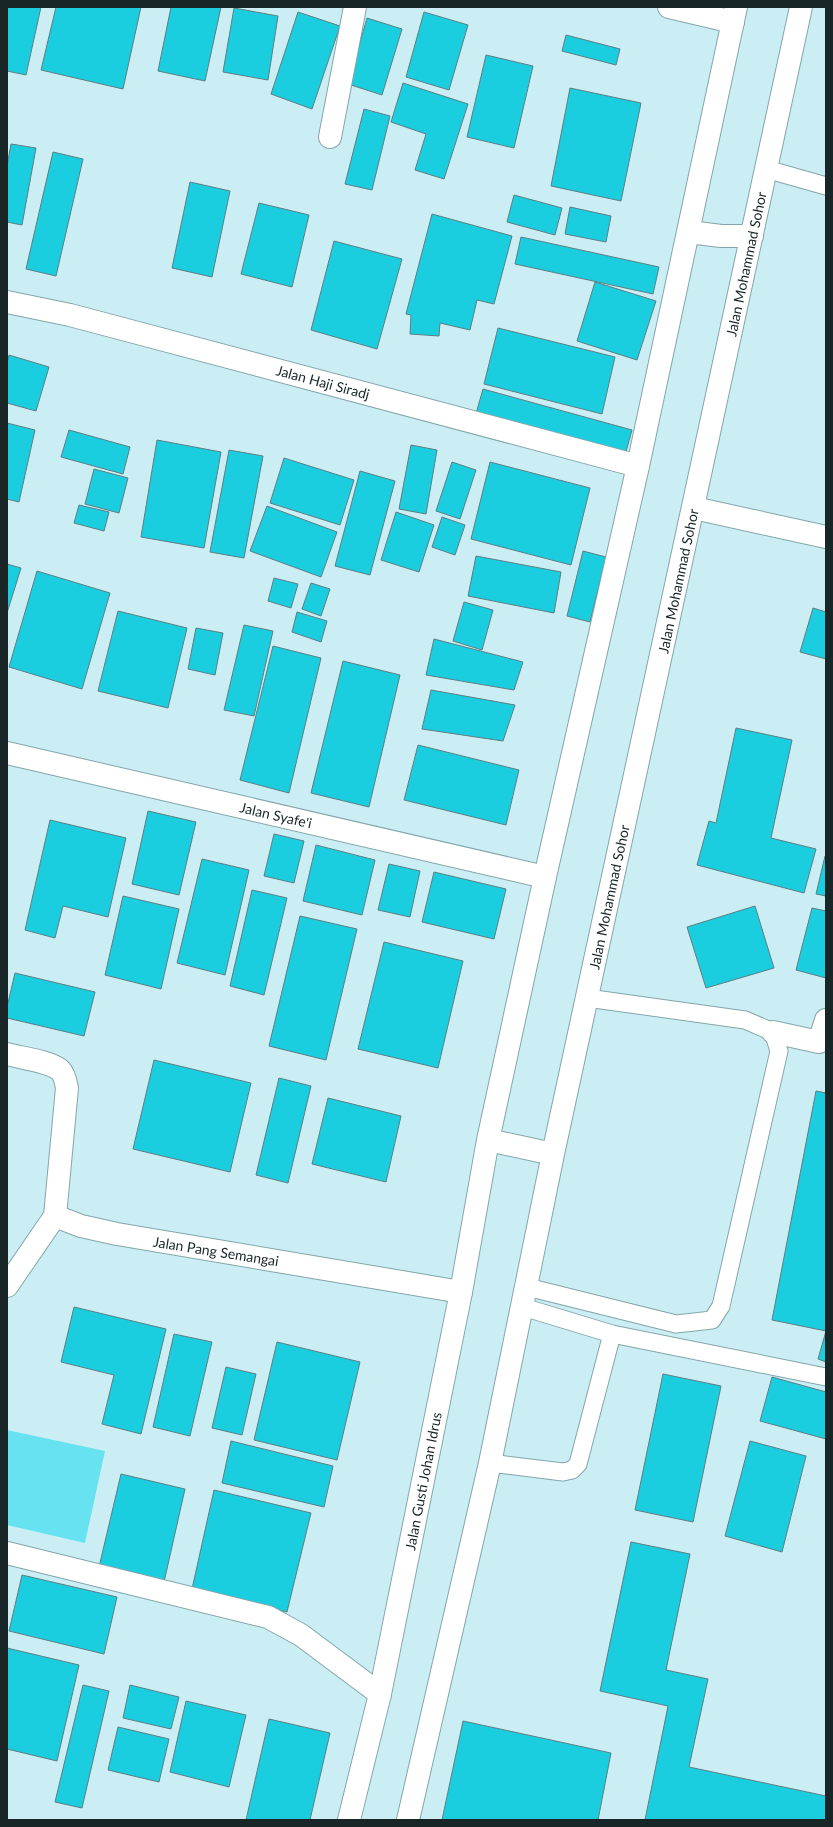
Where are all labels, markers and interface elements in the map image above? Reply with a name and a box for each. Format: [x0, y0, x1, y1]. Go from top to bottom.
street label: Jalan Mohammad Sohor [722, 190, 770, 338]
street label: Jalan Haji Siradj [274, 361, 372, 403]
street label: Jalan Mohammad Sohor [654, 507, 702, 655]
street label: Jalan Syafe'i [238, 798, 314, 832]
street label: Jalan Mohammad Sohor [585, 823, 633, 971]
street label: Jalan Pang Semangai [152, 1233, 280, 1269]
street label: Jalan Gusti Johan Idrus [401, 1411, 445, 1551]

